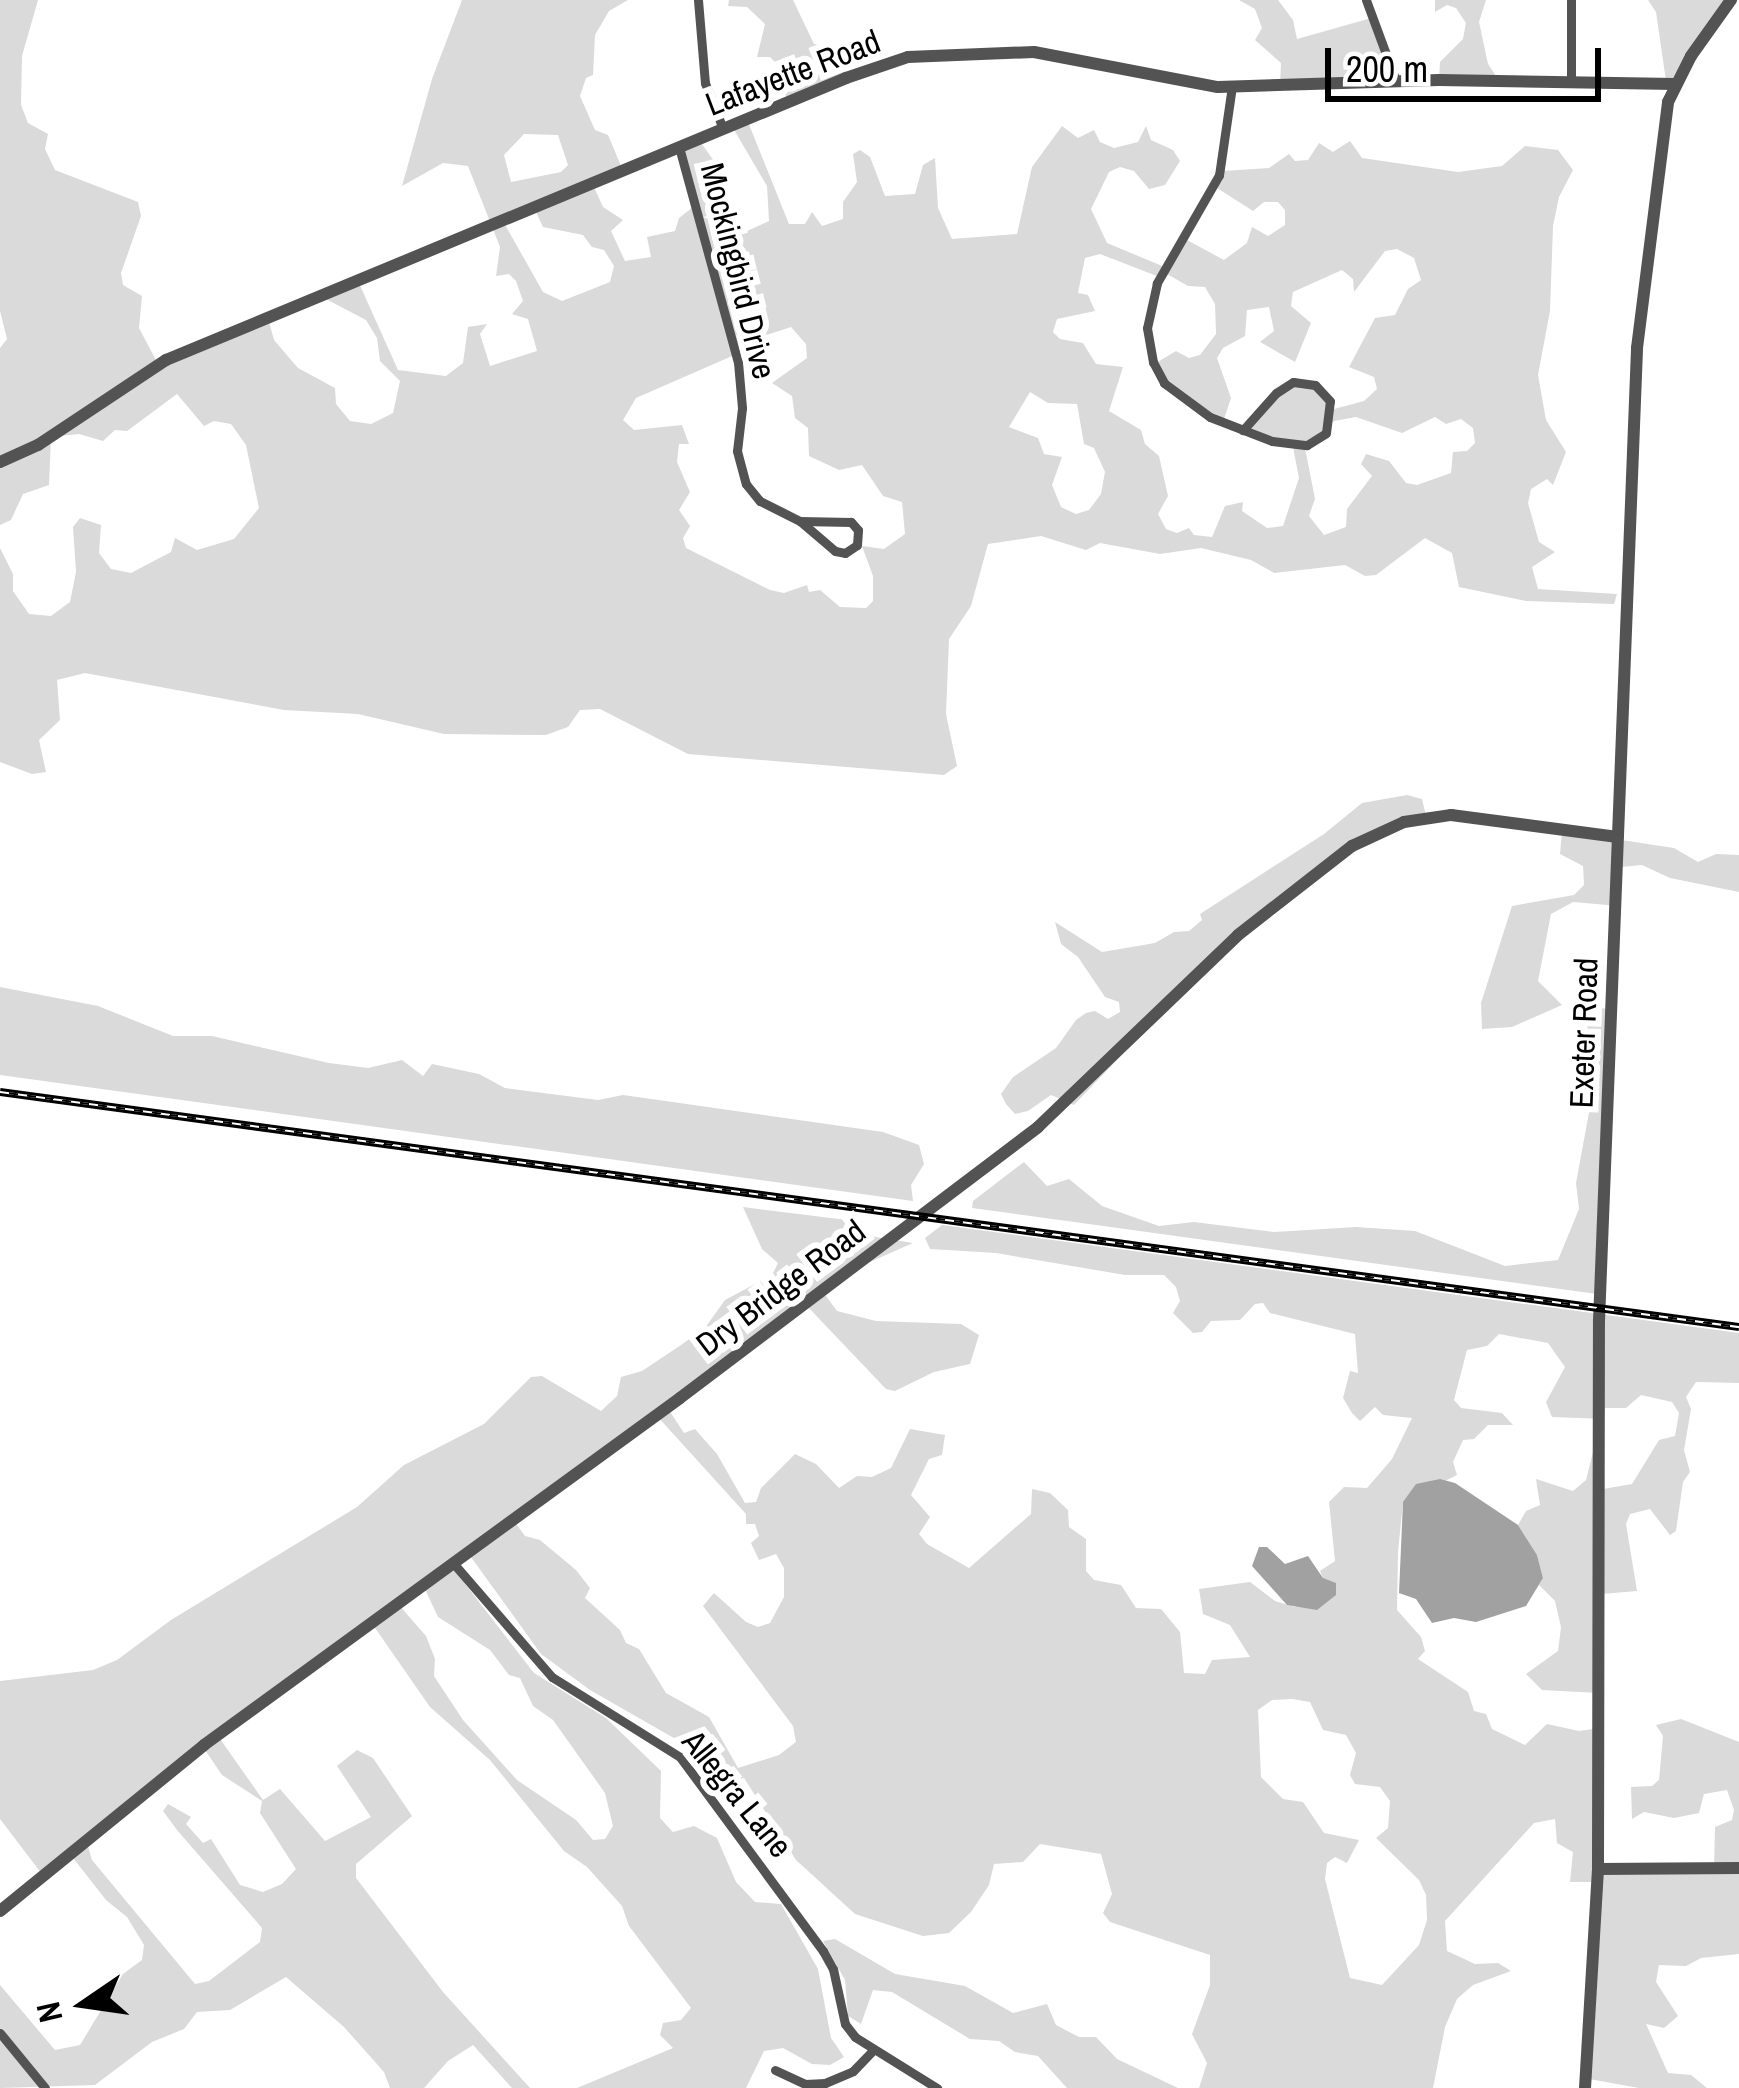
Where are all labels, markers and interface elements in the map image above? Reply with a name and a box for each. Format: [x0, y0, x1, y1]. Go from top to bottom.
street label: Lafayette Road [700, 22, 886, 124]
scale bar [1331, 24, 1607, 98]
text: 200 m [1346, 45, 1428, 93]
street label: Mockingbird Drive [692, 159, 784, 383]
street label: Exeter Road [1562, 957, 1606, 1109]
street label: Dry Bridge Road [689, 1212, 873, 1364]
street label: Allegra Lane [674, 1723, 800, 1865]
north arrow [24, 1944, 144, 2064]
text: N [25, 1998, 73, 2027]

